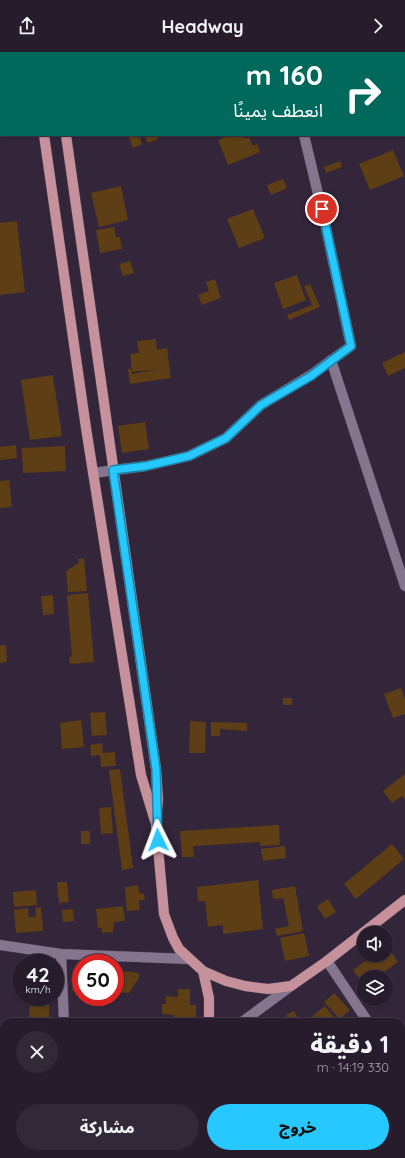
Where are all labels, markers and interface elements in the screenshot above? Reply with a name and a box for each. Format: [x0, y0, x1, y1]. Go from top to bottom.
icon: share [16, 15, 38, 37]
text: Headway [162, 15, 244, 38]
icon: forward [367, 15, 389, 37]
text: 160 m [246, 57, 323, 92]
icon: right [337, 68, 389, 120]
text: انعطف يمينًا [233, 99, 323, 122]
pin [305, 192, 339, 226]
icon: arrive [311, 198, 333, 220]
position arrow [137, 819, 179, 861]
map controls [357, 926, 393, 1006]
button: sound [357, 926, 393, 962]
speed limit sign: 50 [72, 954, 124, 1006]
text: 42 [26, 962, 50, 987]
button: layers [357, 970, 393, 1006]
text: km/h [25, 983, 51, 996]
text: 1 دقيقة [310, 1029, 389, 1059]
button: close [16, 1031, 58, 1073]
text: 330 m · 14:19 [317, 1059, 389, 1075]
button: مشاركة [16, 1104, 199, 1150]
button: خروج [207, 1104, 389, 1150]

